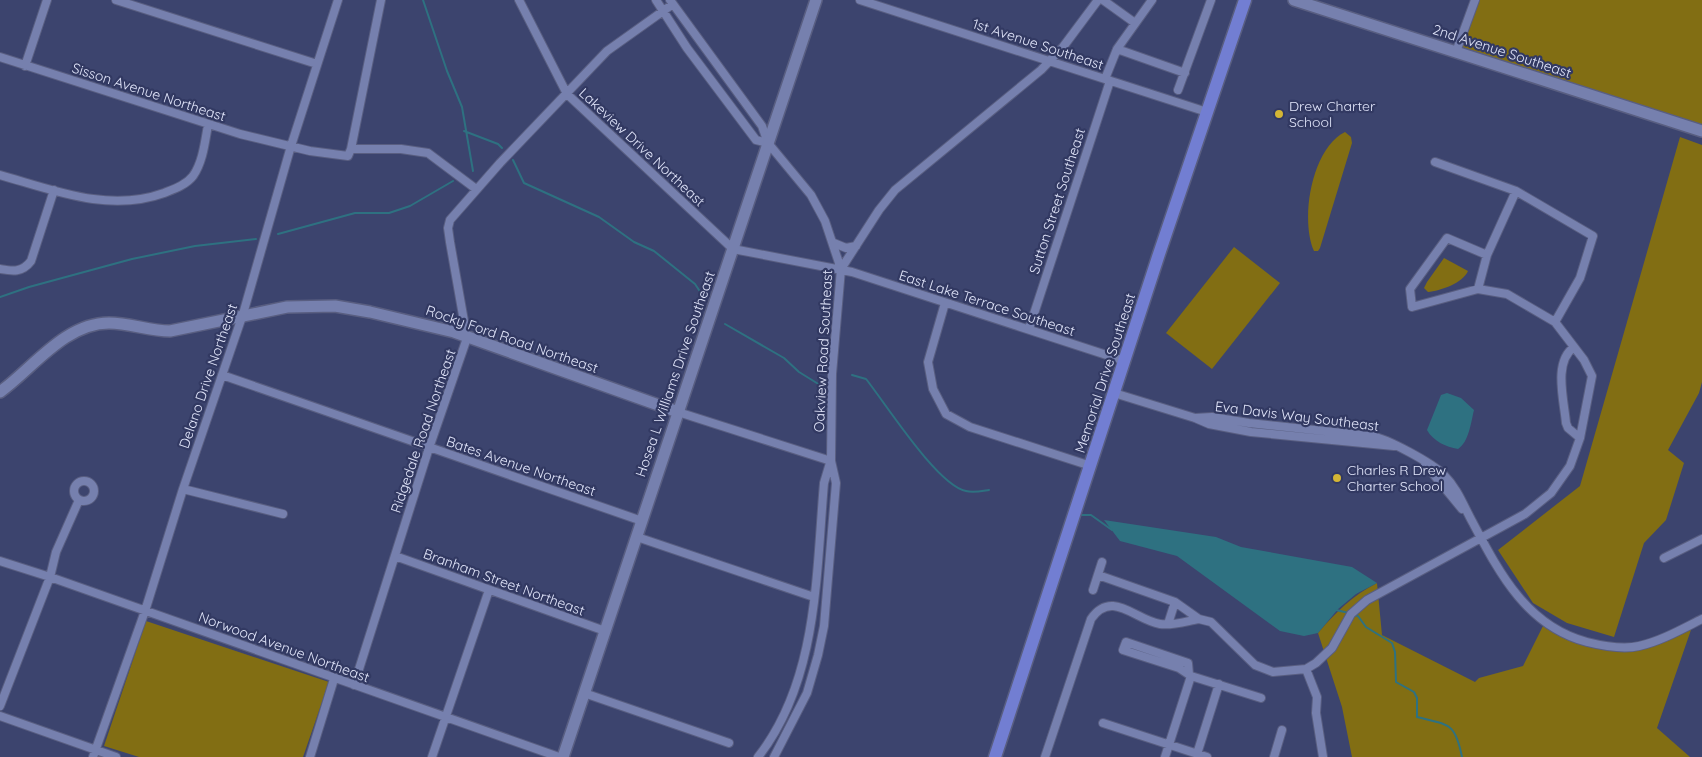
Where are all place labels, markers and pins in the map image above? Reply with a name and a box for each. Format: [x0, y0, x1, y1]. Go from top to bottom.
place label: Drew Charter School [1289, 97, 1376, 131]
marker: Drew Charter School [1273, 108, 1285, 120]
place label: Charles R Drew Charter School [1347, 461, 1447, 495]
marker: Charles R Drew Charter School [1331, 472, 1343, 484]

